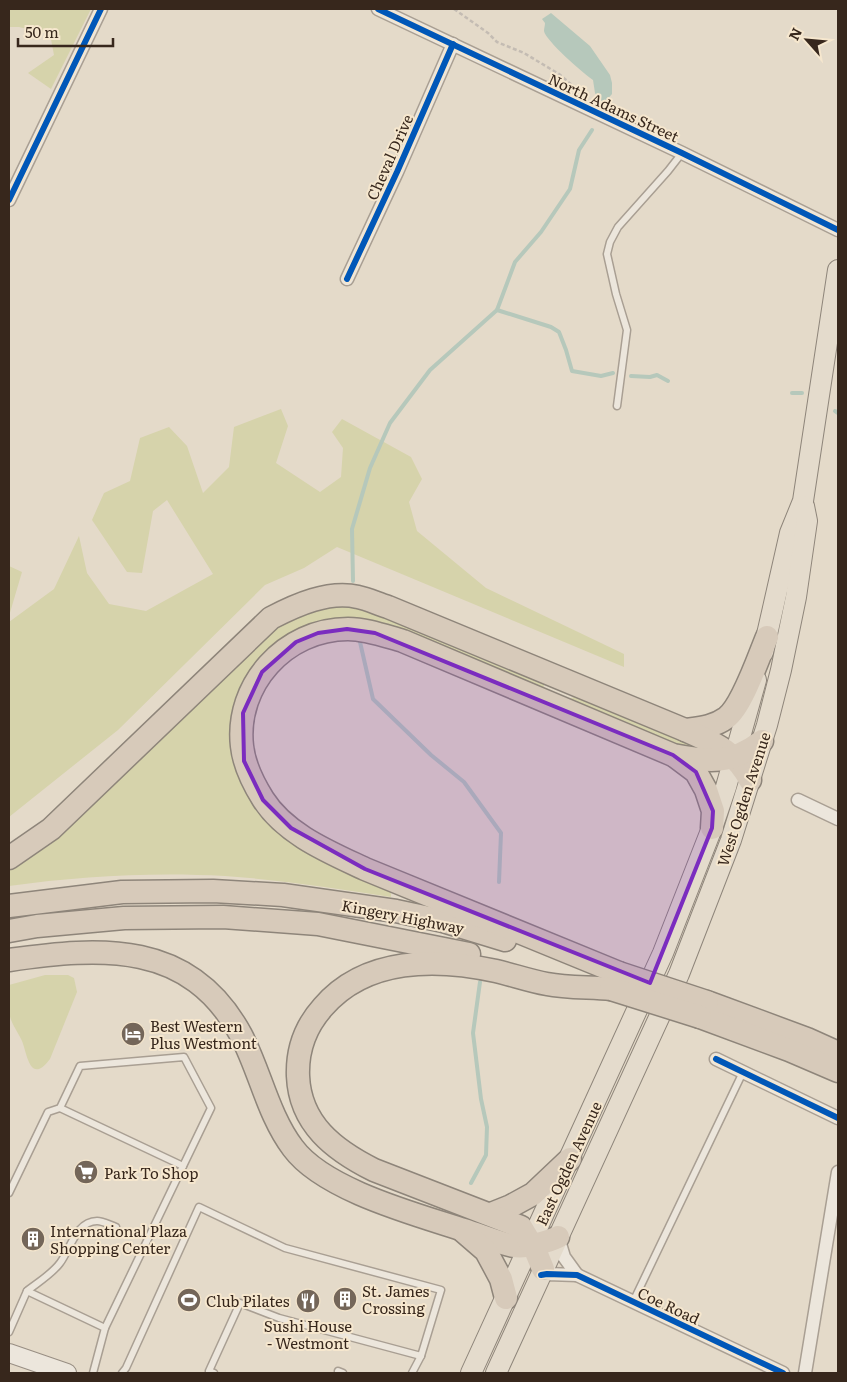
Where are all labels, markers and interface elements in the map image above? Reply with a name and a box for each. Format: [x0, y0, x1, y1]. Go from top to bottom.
scale bar [18, 15, 112, 47]
north arrow [782, 15, 832, 65]
text: 50 m [25, 20, 59, 43]
text: N [783, 24, 806, 43]
street label: North Adams Street [545, 67, 683, 147]
street label: Cheval Drive [360, 110, 418, 204]
street label: West Ogden Avenue [710, 729, 776, 869]
street label: Kingery Highway [340, 893, 467, 939]
place label: Best Western Plus Westmont [150, 1014, 257, 1054]
hotel icon: Best Western Plus Westmont [120, 1021, 146, 1047]
street label: East Ogden Avenue [529, 1097, 607, 1229]
supermarket icon: Park To Shop [73, 1159, 99, 1185]
place label: Park To Shop [104, 1161, 198, 1184]
place label: International Plaza Shopping Center [50, 1219, 188, 1259]
building icon: International Plaza Shopping Center [20, 1226, 46, 1252]
place label: St. James Crossing [362, 1279, 430, 1319]
street label: Coe Road [634, 1281, 704, 1329]
building icon: St. James Crossing [332, 1286, 358, 1312]
sports icon: Club Pilates [176, 1287, 202, 1313]
restaurant icon: Sushi House - Westmont [295, 1288, 321, 1314]
place label: Club Pilates [206, 1289, 290, 1312]
place label: Sushi House - Westmont [264, 1314, 352, 1354]

